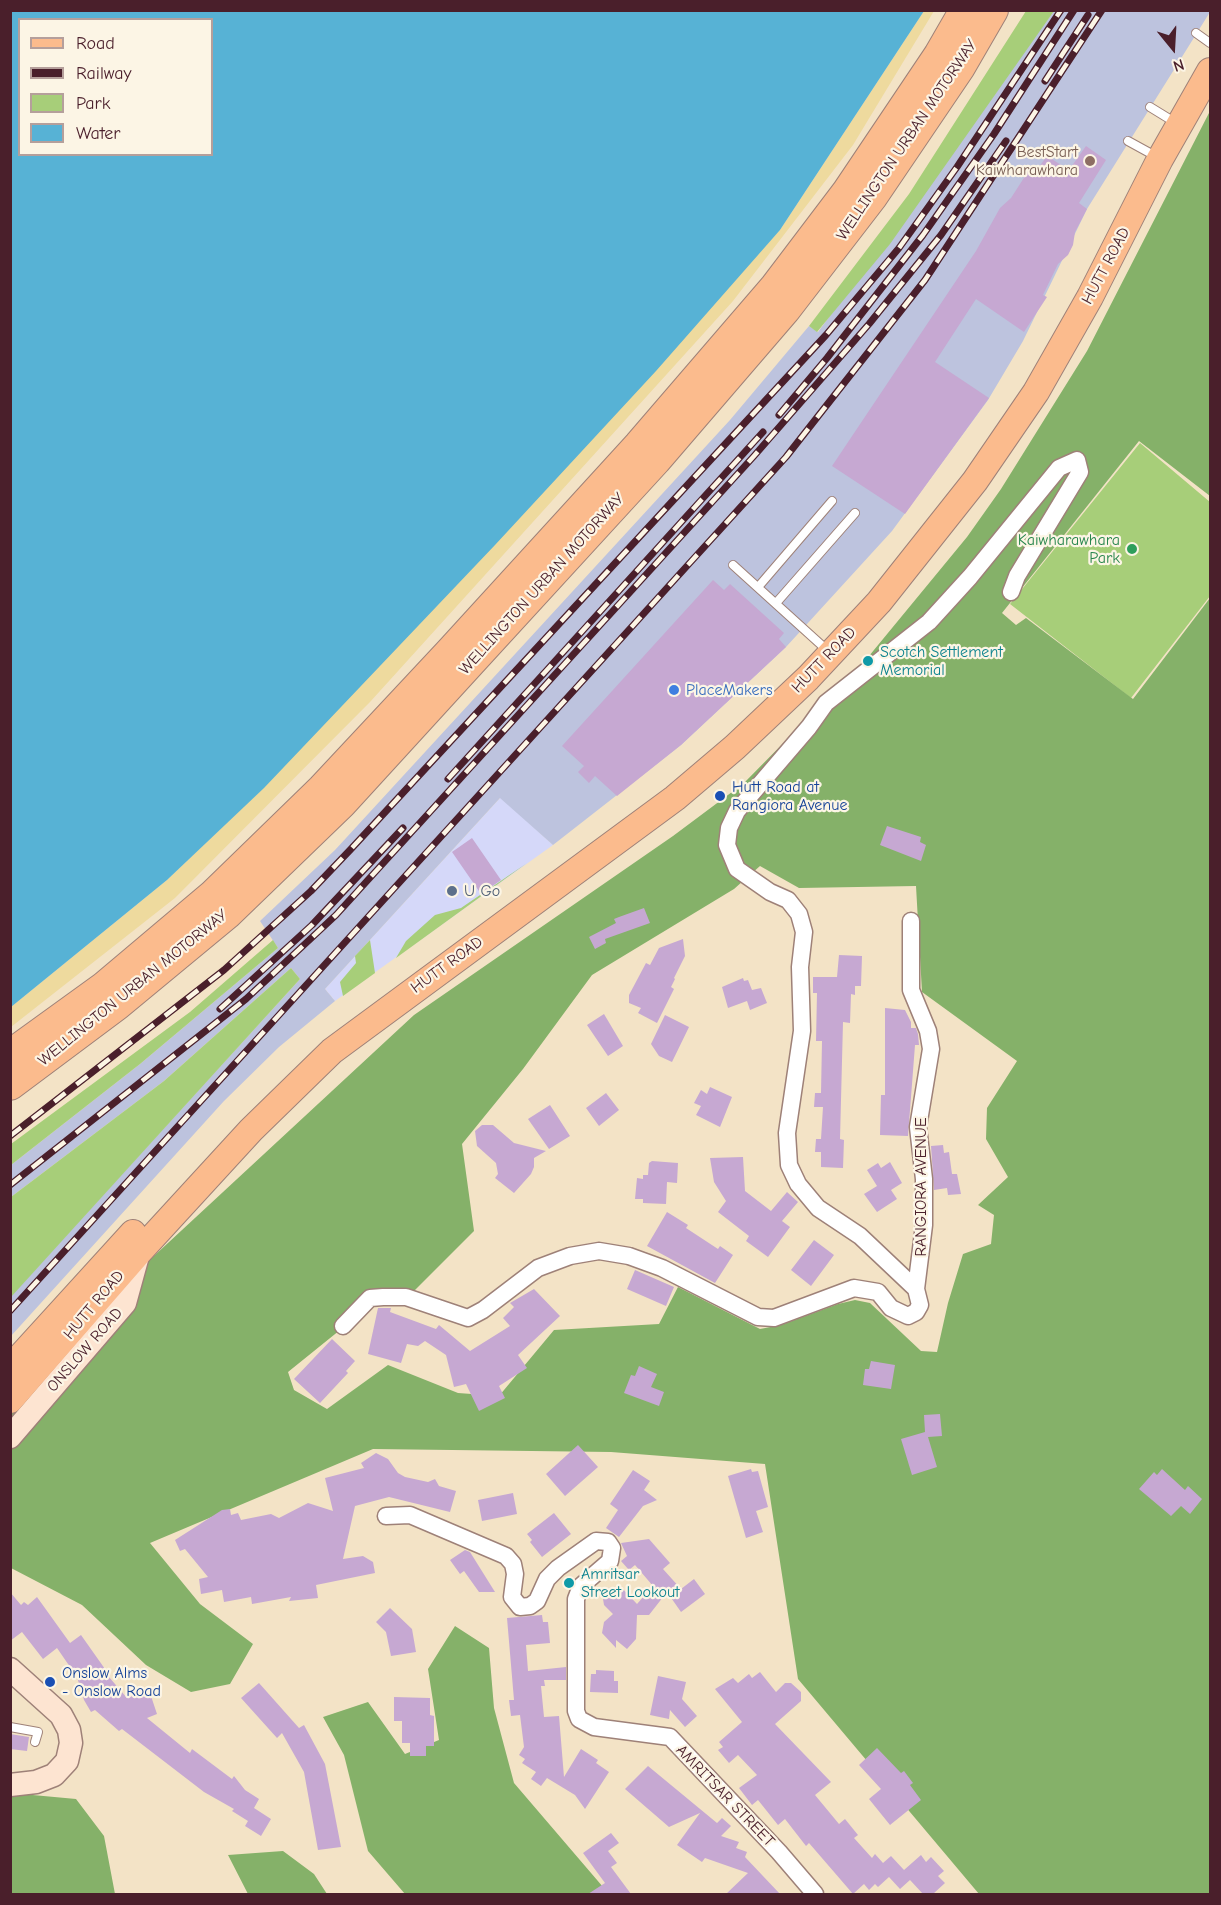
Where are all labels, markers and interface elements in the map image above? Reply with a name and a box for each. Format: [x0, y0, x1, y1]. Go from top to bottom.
legend [18, 18, 213, 156]
north arrow [1143, 18, 1203, 78]
text: Road [76, 33, 115, 54]
street label: WELLINGTON URBAN MOTORWAY [832, 36, 982, 244]
text: N [1171, 55, 1186, 75]
text: Railway [76, 63, 132, 84]
text: Park [76, 93, 110, 114]
text: Water [76, 123, 120, 144]
place label: BestStart Kaiwharawhara [976, 142, 1078, 180]
marker: BestStart Kaiwharawhara [1083, 154, 1097, 168]
street label: HUTT ROAD [1078, 224, 1134, 308]
street label: WELLINGTON URBAN MOTORWAY [455, 489, 629, 679]
place label: Kaiwharawhara Park [1018, 530, 1120, 568]
marker: Kaiwharawhara Park [1125, 542, 1139, 556]
street label: HUTT ROAD [788, 623, 860, 697]
place label: Scotch Settlement Memorial [880, 642, 1003, 680]
marker: Scotch Settlement Memorial [861, 654, 875, 668]
place label: PlaceMakers [686, 680, 773, 700]
marker: PlaceMakers [667, 683, 681, 697]
place label: Hutt Road at Rangiora Avenue [732, 777, 847, 815]
marker: Hutt Road at Rangiora Avenue [713, 789, 727, 803]
place label: U Go [464, 881, 500, 901]
marker: U Go [445, 884, 459, 898]
street label: WELLINGTON URBAN MOTORWAY [34, 906, 232, 1070]
street label: HUTT ROAD [407, 932, 487, 998]
street label: RANGIORA AVENUE [911, 1117, 931, 1257]
street label: HUTT ROAD [60, 1267, 128, 1343]
street label: ONSLOW ROAD [43, 1304, 127, 1396]
place label: Amritsar Street Lookout [581, 1564, 680, 1602]
marker: Amritsar Street Lookout [562, 1576, 576, 1590]
place label: Onslow Alms - Onslow Road [62, 1663, 161, 1701]
marker: Onslow Alms - Onslow Road [43, 1675, 57, 1689]
street label: AMRITSAR STREET [671, 1741, 779, 1851]

